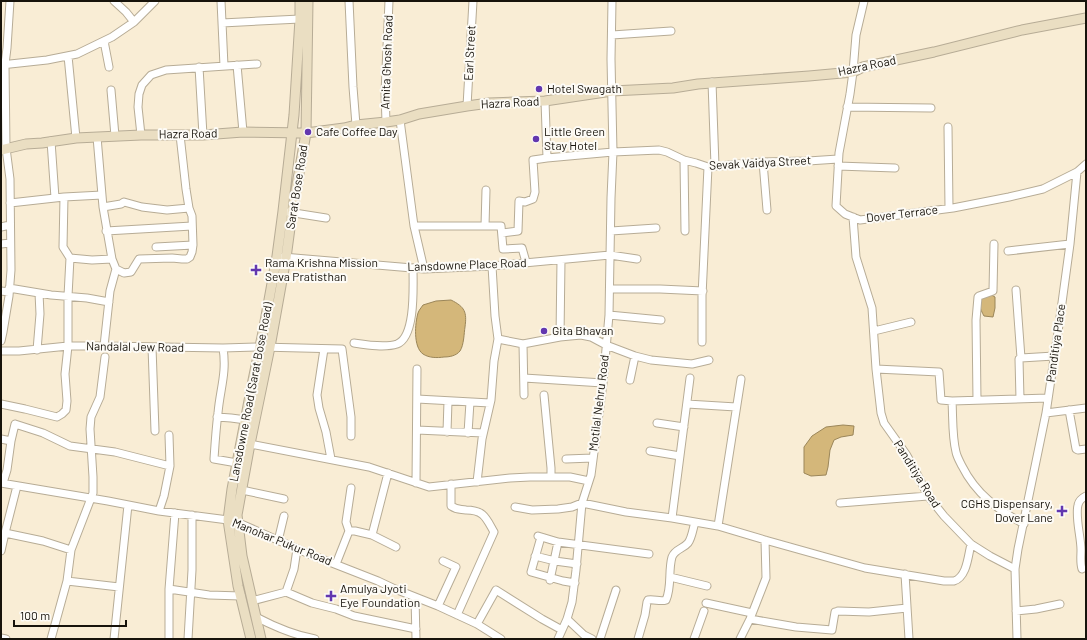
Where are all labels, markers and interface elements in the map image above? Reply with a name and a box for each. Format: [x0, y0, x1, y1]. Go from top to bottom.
street label: Amita Ghosh Road [377, 14, 395, 109]
street label: Earl Street [461, 25, 477, 81]
street label: Hazra Road [837, 52, 897, 78]
place label: Hotel Swagath [547, 81, 622, 95]
marker: Hotel Swagath [534, 84, 544, 94]
street label: Hazra Road [480, 93, 540, 111]
place label: Cafe Coffee Day [316, 124, 398, 138]
place label: Little Green Stay Hotel [544, 124, 605, 152]
street label: Hazra Road [158, 125, 217, 141]
marker: Cafe Coffee Day [303, 127, 313, 137]
marker: Little Green Stay Hotel [531, 134, 541, 144]
street label: Sarat Bose Road [282, 144, 310, 230]
street label: Sevak Vaidya Street [709, 152, 811, 172]
street label: Dover Terrace [865, 202, 939, 224]
place label: Rama Krishna Mission Seva Pratisthan [265, 255, 378, 283]
street label: Lansdowne Place Road [407, 255, 527, 273]
marker: Rama Krishna Mission Seva Pratisthan [250, 264, 262, 276]
street label: Lansdowne Road (Sarat Bose Road) [226, 300, 274, 483]
street label: Panditiya Place [1043, 303, 1067, 383]
place label: Gita Bhavan [552, 323, 614, 337]
marker: Gita Bhavan [539, 326, 549, 336]
street label: Nandalal Jew Road [86, 338, 184, 354]
street label: Motilal Nehru Road [585, 354, 611, 452]
street label: Panditiya Road [891, 437, 944, 510]
place label: CGHS Dispensary, Dover Lane [961, 496, 1053, 524]
marker: CGHS Dispensary, Dover Lane [1056, 505, 1068, 517]
street label: Manohar Pukur Road [230, 515, 334, 567]
place label: Amulya Jyoti Eye Foundation [340, 581, 420, 609]
marker: Amulya Jyoti Eye Foundation [325, 590, 337, 602]
scale bar [14, 602, 126, 628]
text: 100 m [20, 608, 50, 622]

